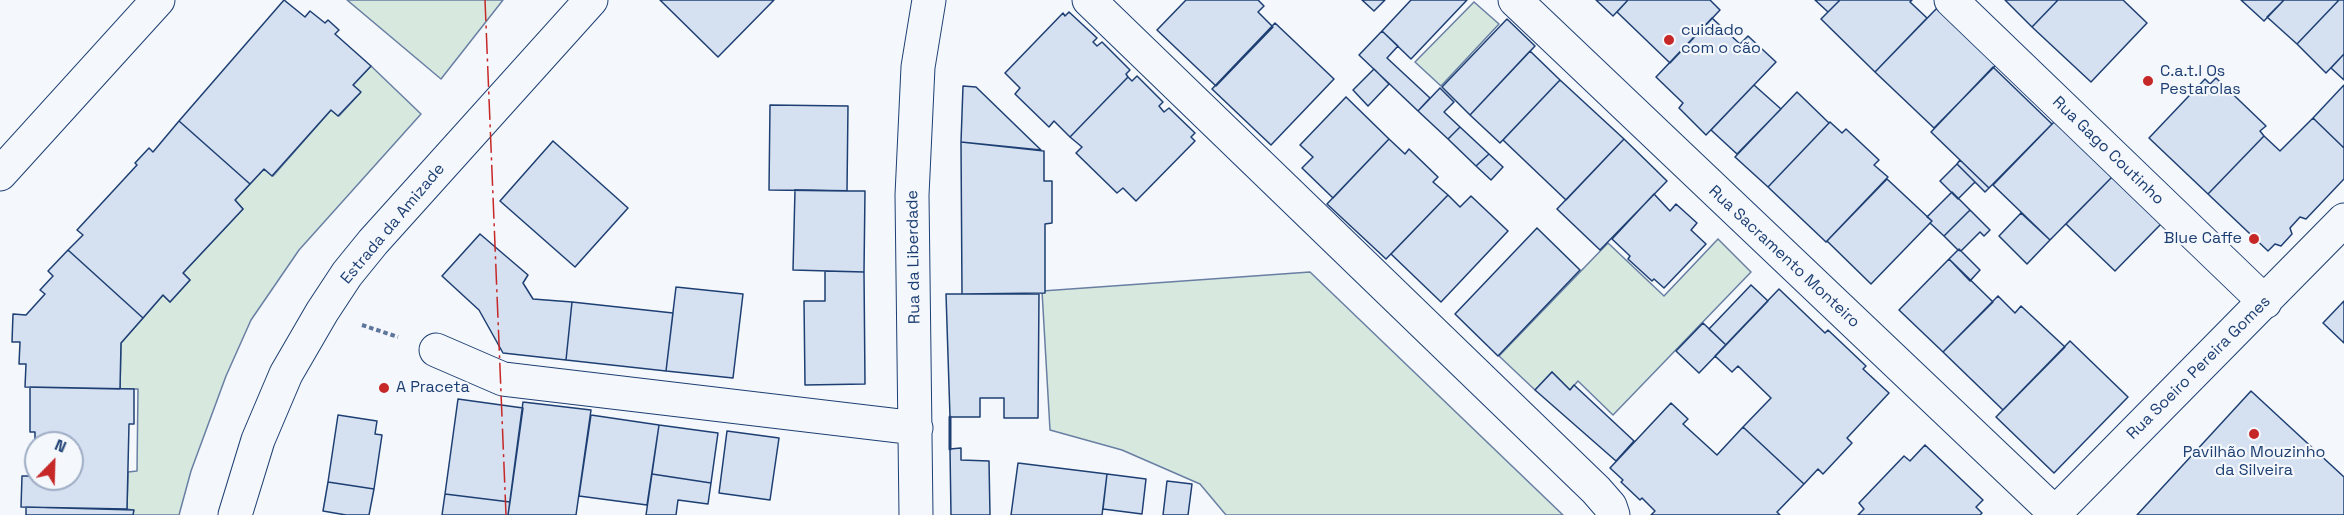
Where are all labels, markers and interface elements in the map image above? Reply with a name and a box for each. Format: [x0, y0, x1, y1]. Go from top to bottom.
place label: cuidado com o cão [1681, 21, 1761, 59]
marker: cuidado com o cão [1662, 33, 1676, 47]
place label: C.a.t.l Os Pestarolas [2160, 62, 2241, 100]
marker: C.a.t.l Os Pestarolas [2141, 74, 2155, 88]
street label: Rua Gago Coutinho [2048, 93, 2168, 209]
street label: Estrada da Amizade [337, 160, 449, 288]
street label: Rua Sacramento Monteiro [1704, 182, 1864, 332]
street label: Rua da Liberdade [903, 190, 925, 324]
place label: Blue Caffe [2164, 229, 2242, 249]
marker: Blue Caffe [2247, 232, 2261, 246]
street label: Rua Soeiro Pereira Gomes [2123, 292, 2275, 444]
place label: A Praceta [396, 378, 470, 398]
marker: A Praceta [377, 381, 391, 395]
marker: Pavilhão Mouzinho da Silveira [2247, 427, 2261, 441]
north arrow [24, 431, 84, 491]
text: N [51, 434, 69, 458]
place label: Pavilhão Mouzinho da Silveira [2183, 443, 2325, 481]

